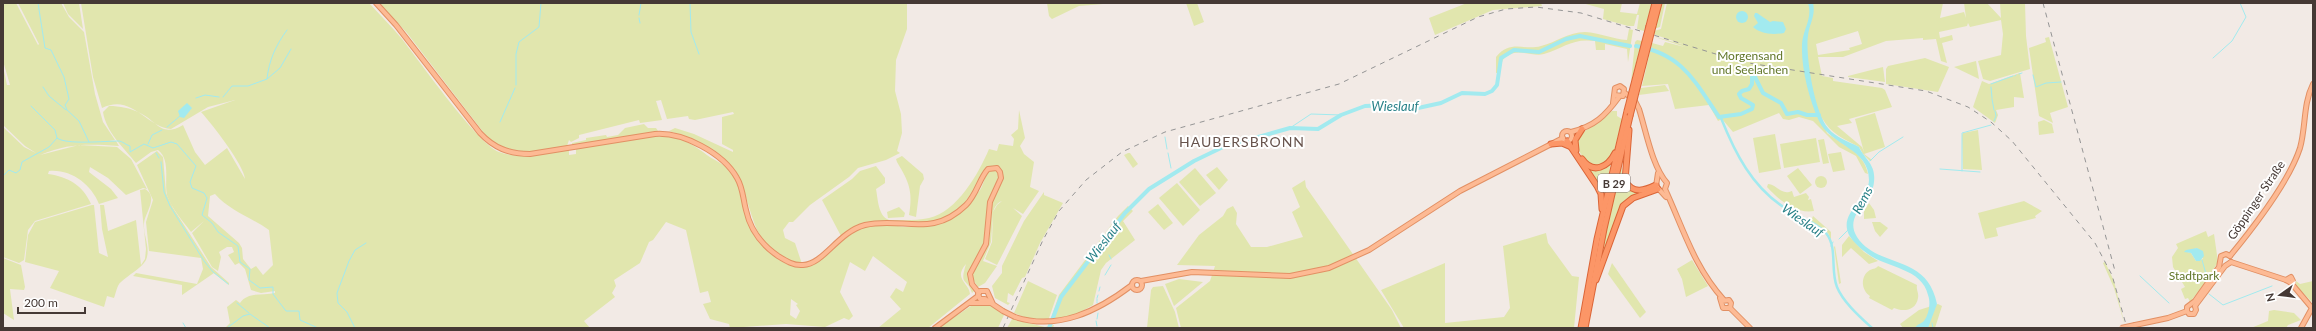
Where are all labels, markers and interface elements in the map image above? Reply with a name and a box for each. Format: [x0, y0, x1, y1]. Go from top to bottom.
park label: Morgensand und Seelachen [1712, 48, 1788, 77]
water label: Wieslauf [1371, 98, 1420, 114]
district label: HAUBERSBRONN [1179, 133, 1305, 150]
street label: Göppinger Straße [2224, 158, 2288, 242]
road number: B 29 [1598, 174, 1630, 192]
water label: Rems [1848, 184, 1876, 216]
water label: Wieslauf [1779, 200, 1828, 241]
water label: Wieslauf [1082, 218, 1124, 266]
park label: Stadtpark [2169, 268, 2220, 283]
north arrow [2260, 275, 2300, 315]
scale bar [18, 289, 85, 315]
text: N [2262, 292, 2277, 303]
text: 200 m [24, 295, 58, 310]

